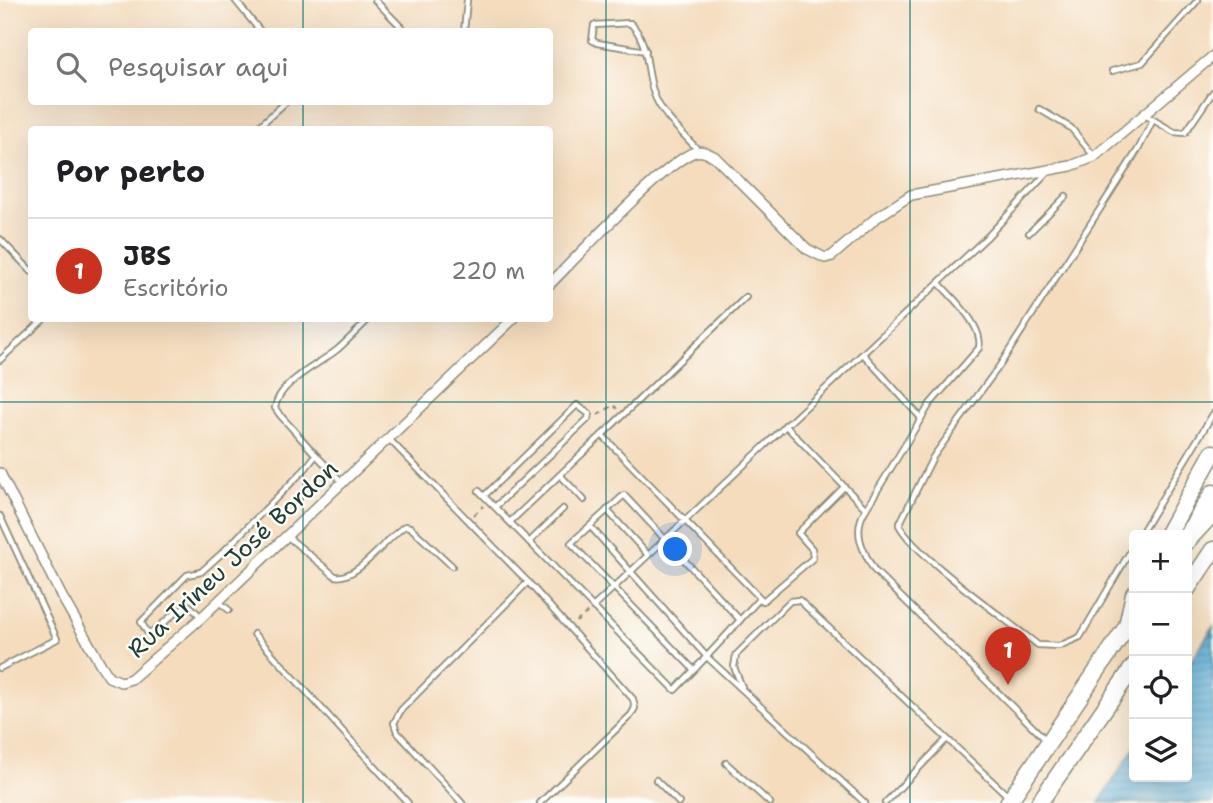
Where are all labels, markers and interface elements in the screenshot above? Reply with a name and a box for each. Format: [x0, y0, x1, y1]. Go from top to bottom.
search box [28, 28, 553, 105]
icon: search [52, 48, 90, 86]
text: Pesquisar aqui [108, 49, 289, 84]
text: Por perto [56, 151, 205, 192]
text: JBS [123, 238, 171, 273]
text: 1 [74, 256, 84, 286]
text: 220 m [451, 256, 525, 286]
text: Escritório [123, 273, 229, 303]
street label: Rua Irineu José Bordon [121, 453, 345, 665]
map controls [1129, 530, 1192, 782]
button: + [1129, 530, 1192, 593]
your location [658, 532, 692, 566]
button: − [1129, 593, 1192, 656]
pin: 1 [985, 627, 1031, 685]
button: locate [1129, 656, 1192, 719]
button: layers [1129, 719, 1192, 782]

